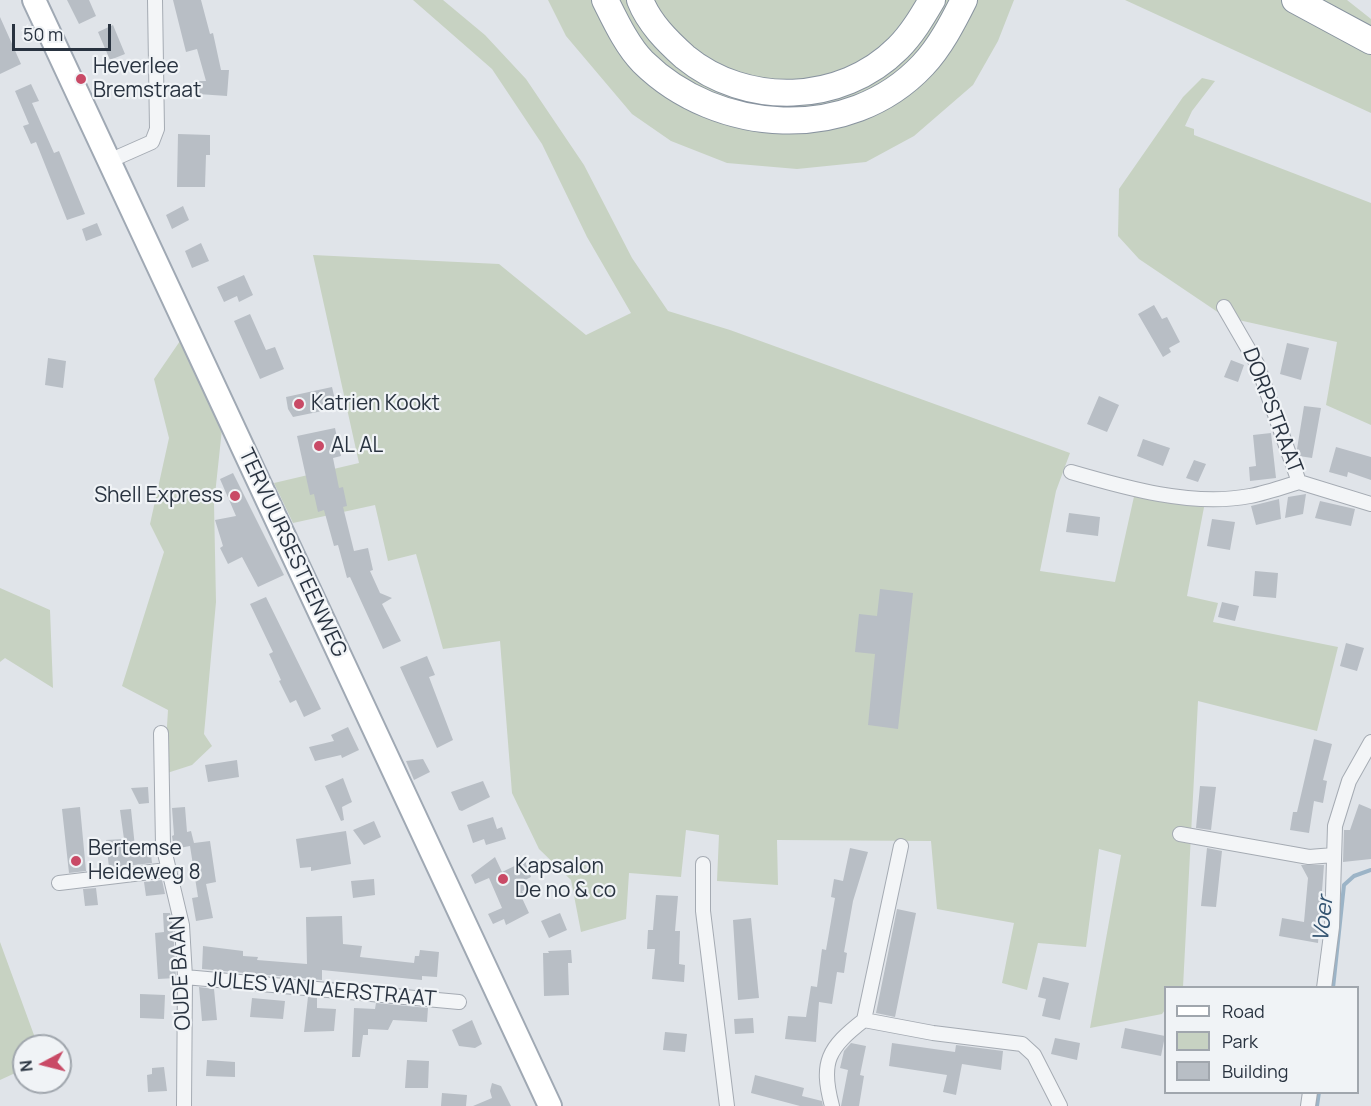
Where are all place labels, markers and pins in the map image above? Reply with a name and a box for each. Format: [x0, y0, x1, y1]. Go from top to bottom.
place label: Heverlee Bremstraat [93, 54, 201, 104]
marker: Heverlee Bremstraat [74, 72, 88, 86]
place label: Katrien Kookt [311, 391, 440, 417]
marker: Katrien Kookt [292, 397, 306, 411]
place label: AL AL [331, 433, 383, 459]
marker: AL AL [312, 439, 326, 453]
place label: Shell Express [94, 483, 223, 509]
marker: Shell Express [228, 489, 242, 503]
place label: Bertemse Heideweg 8 [88, 836, 201, 886]
marker: Bertemse Heideweg 8 [69, 854, 83, 868]
place label: Kapsalon De no & co [515, 854, 616, 904]
marker: Kapsalon De no & co [496, 872, 510, 886]

